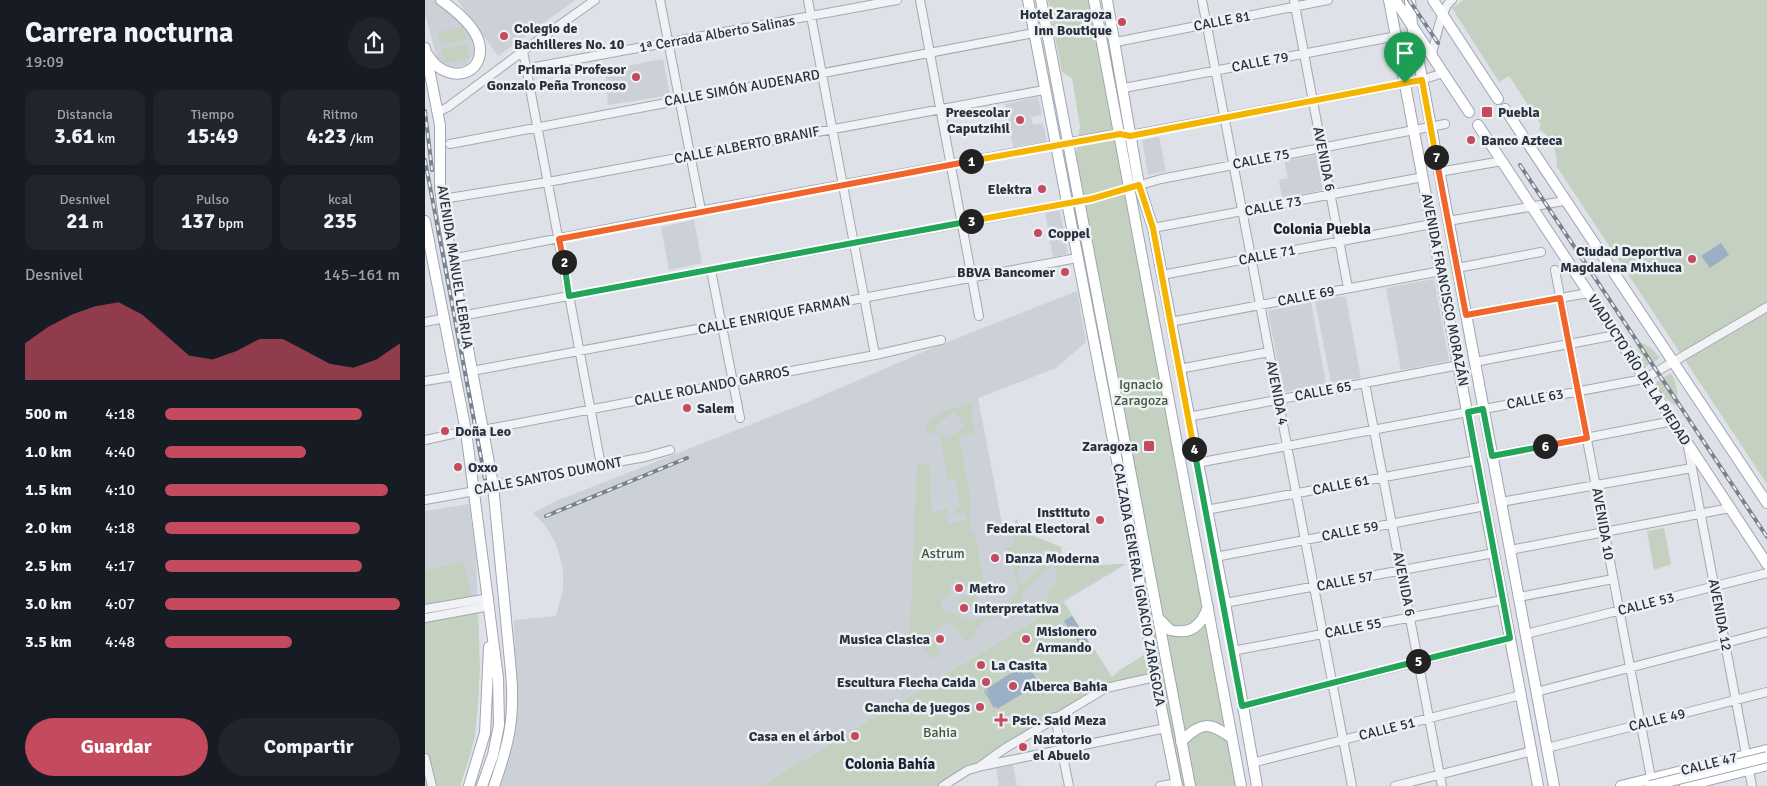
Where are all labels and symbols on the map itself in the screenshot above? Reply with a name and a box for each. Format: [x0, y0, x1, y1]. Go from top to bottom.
place label: Hotel Zaragoza Inn Boutique [1020, 6, 1112, 39]
street label: CALLE 81 [1192, 7, 1252, 35]
street label: 1ª Cerrada Alberto Salinas [638, 12, 796, 56]
marker: Hotel Zaragoza Inn Boutique [1116, 16, 1128, 28]
place label: Colegio de Bachilleres No. 10 [514, 20, 625, 53]
marker: Colegio de Bachilleres No. 10 [498, 30, 510, 42]
pin [1384, 32, 1426, 83]
street label: CALLE 79 [1230, 48, 1290, 76]
place label: Primaria Profesor Gonzalo Peña Troncoso [487, 61, 626, 94]
street label: CALLE SIMÓN AUDENARD [663, 66, 821, 110]
marker: Primaria Profesor Gonzalo Peña Troncoso [630, 71, 642, 83]
place label: Preescolar Caputzihil [945, 104, 1011, 137]
place label: Puebla [1498, 104, 1540, 121]
marker: Puebla [1480, 105, 1494, 119]
marker: Preescolar Caputzihil [1014, 114, 1026, 126]
street label: CALLE ALBERTO BRANIF [673, 123, 821, 167]
street label: AVENIDA 6 [1309, 125, 1339, 193]
place label: Banco Azteca [1481, 132, 1563, 149]
marker: Banco Azteca [1465, 134, 1477, 146]
pin: 7 [1423, 144, 1449, 170]
street label: CALLE 75 [1231, 145, 1291, 173]
pin: 1 [959, 148, 983, 174]
place label: Elektra [988, 181, 1032, 198]
marker: Elektra [1036, 183, 1048, 195]
street label: AVENIDA MANUEL LEBRIJA [434, 184, 476, 351]
street label: CALLE 73 [1243, 192, 1303, 220]
street label: AVENIDA FRANCISCO MORAZÁN [1418, 192, 1472, 388]
pin: 3 [959, 208, 983, 234]
district label: Colonia Puebla [1273, 220, 1371, 238]
place label: Coppel [1048, 225, 1091, 242]
marker: Coppel [1032, 227, 1044, 239]
street label: CALLE 71 [1237, 241, 1297, 269]
place label: Ciudad Deportiva Magdalena Mixhuca [1560, 243, 1682, 276]
pin: 2 [551, 250, 577, 274]
marker: Ciudad Deportiva Magdalena Mixhuca [1686, 253, 1698, 265]
place label: BBVA Bancomer [957, 264, 1055, 281]
marker: BBVA Bancomer [1059, 266, 1071, 278]
street label: CALLE 69 [1276, 282, 1336, 310]
street label: VIADUCTO RÍO DE LA PIEDAD [1584, 291, 1694, 449]
street label: CALLE ENRIQUE FARMAN [697, 292, 851, 338]
street label: AVENIDA 4 [1262, 359, 1292, 427]
street label: CALLE ROLANDO GARROS [633, 363, 791, 409]
park label: Ignacio Zaragoza [1114, 376, 1168, 409]
street label: CALLE 65 [1293, 377, 1353, 405]
street label: CALLE 63 [1505, 385, 1565, 413]
place label: Salem [697, 400, 735, 417]
marker: Salem [681, 402, 693, 414]
place label: Doña Leo [455, 423, 511, 440]
marker: Doña Leo [439, 425, 451, 437]
pin: 6 [1533, 434, 1557, 458]
pin: 4 [1181, 436, 1207, 462]
place label: Zaragoza [1082, 438, 1138, 455]
marker: Zaragoza [1142, 439, 1156, 453]
street label: CALLE SANTOS DUMONT [473, 453, 623, 499]
place label: Oxxo [468, 459, 498, 476]
marker: Oxxo [452, 461, 464, 473]
street label: CALZADA GENERAL IGNACIO ZARAGOZA [1109, 462, 1169, 708]
street label: CALLE 61 [1311, 471, 1371, 499]
street label: AVENIDA 10 [1588, 487, 1618, 561]
place label: Instituto Federal Electoral [986, 504, 1091, 537]
marker: Instituto Federal Electoral [1094, 514, 1106, 526]
street label: CALLE 59 [1320, 517, 1380, 545]
park label: Astrum [921, 545, 965, 562]
place label: Danza Moderna [1005, 550, 1099, 567]
street label: AVENIDA 6 [1389, 550, 1419, 618]
marker: Danza Moderna [989, 552, 1001, 564]
street label: CALLE 57 [1315, 567, 1375, 595]
street label: AVENIDA 12 [1705, 578, 1735, 652]
place label: Metro [969, 580, 1006, 597]
marker: Metro [953, 582, 965, 594]
street label: CALLE 53 [1616, 589, 1676, 619]
place label: Interpretativa [974, 600, 1059, 617]
marker: Interpretativa [958, 602, 970, 614]
street label: CALLE 55 [1323, 614, 1383, 642]
place label: Misionero Armando [1036, 623, 1097, 656]
place label: Musica Clasica [839, 631, 930, 648]
marker: Musica Clasica [934, 633, 946, 645]
marker: Misionero Armando [1020, 633, 1032, 645]
pin: 5 [1405, 648, 1431, 674]
place label: La Casita [991, 657, 1047, 674]
marker: La Casita [975, 659, 987, 671]
place label: Escultura Flecha Caida [837, 674, 976, 691]
marker: Escultura Flecha Caida [980, 676, 992, 688]
place label: Alberca Bahia [1023, 678, 1108, 695]
marker: Alberca Bahia [1007, 680, 1019, 692]
place label: Cancha de juegos [865, 699, 970, 716]
marker: Cancha de juegos [974, 701, 986, 713]
street label: CALLE 49 [1627, 705, 1687, 735]
place label: Psic. Said Meza [1012, 712, 1106, 729]
marker: Psic. Said Meza [994, 713, 1008, 727]
street label: CALLE 51 [1357, 714, 1417, 744]
park label: Bahia [923, 724, 957, 741]
place label: Casa en el árbol [749, 728, 846, 745]
marker: Casa en el árbol [849, 730, 861, 742]
place label: Natatorio el Abuelo [1033, 731, 1092, 764]
marker: Natatorio el Abuelo [1017, 741, 1029, 753]
street label: CALLE 47 [1679, 749, 1739, 779]
district label: Colonia Bahía [845, 755, 935, 773]

